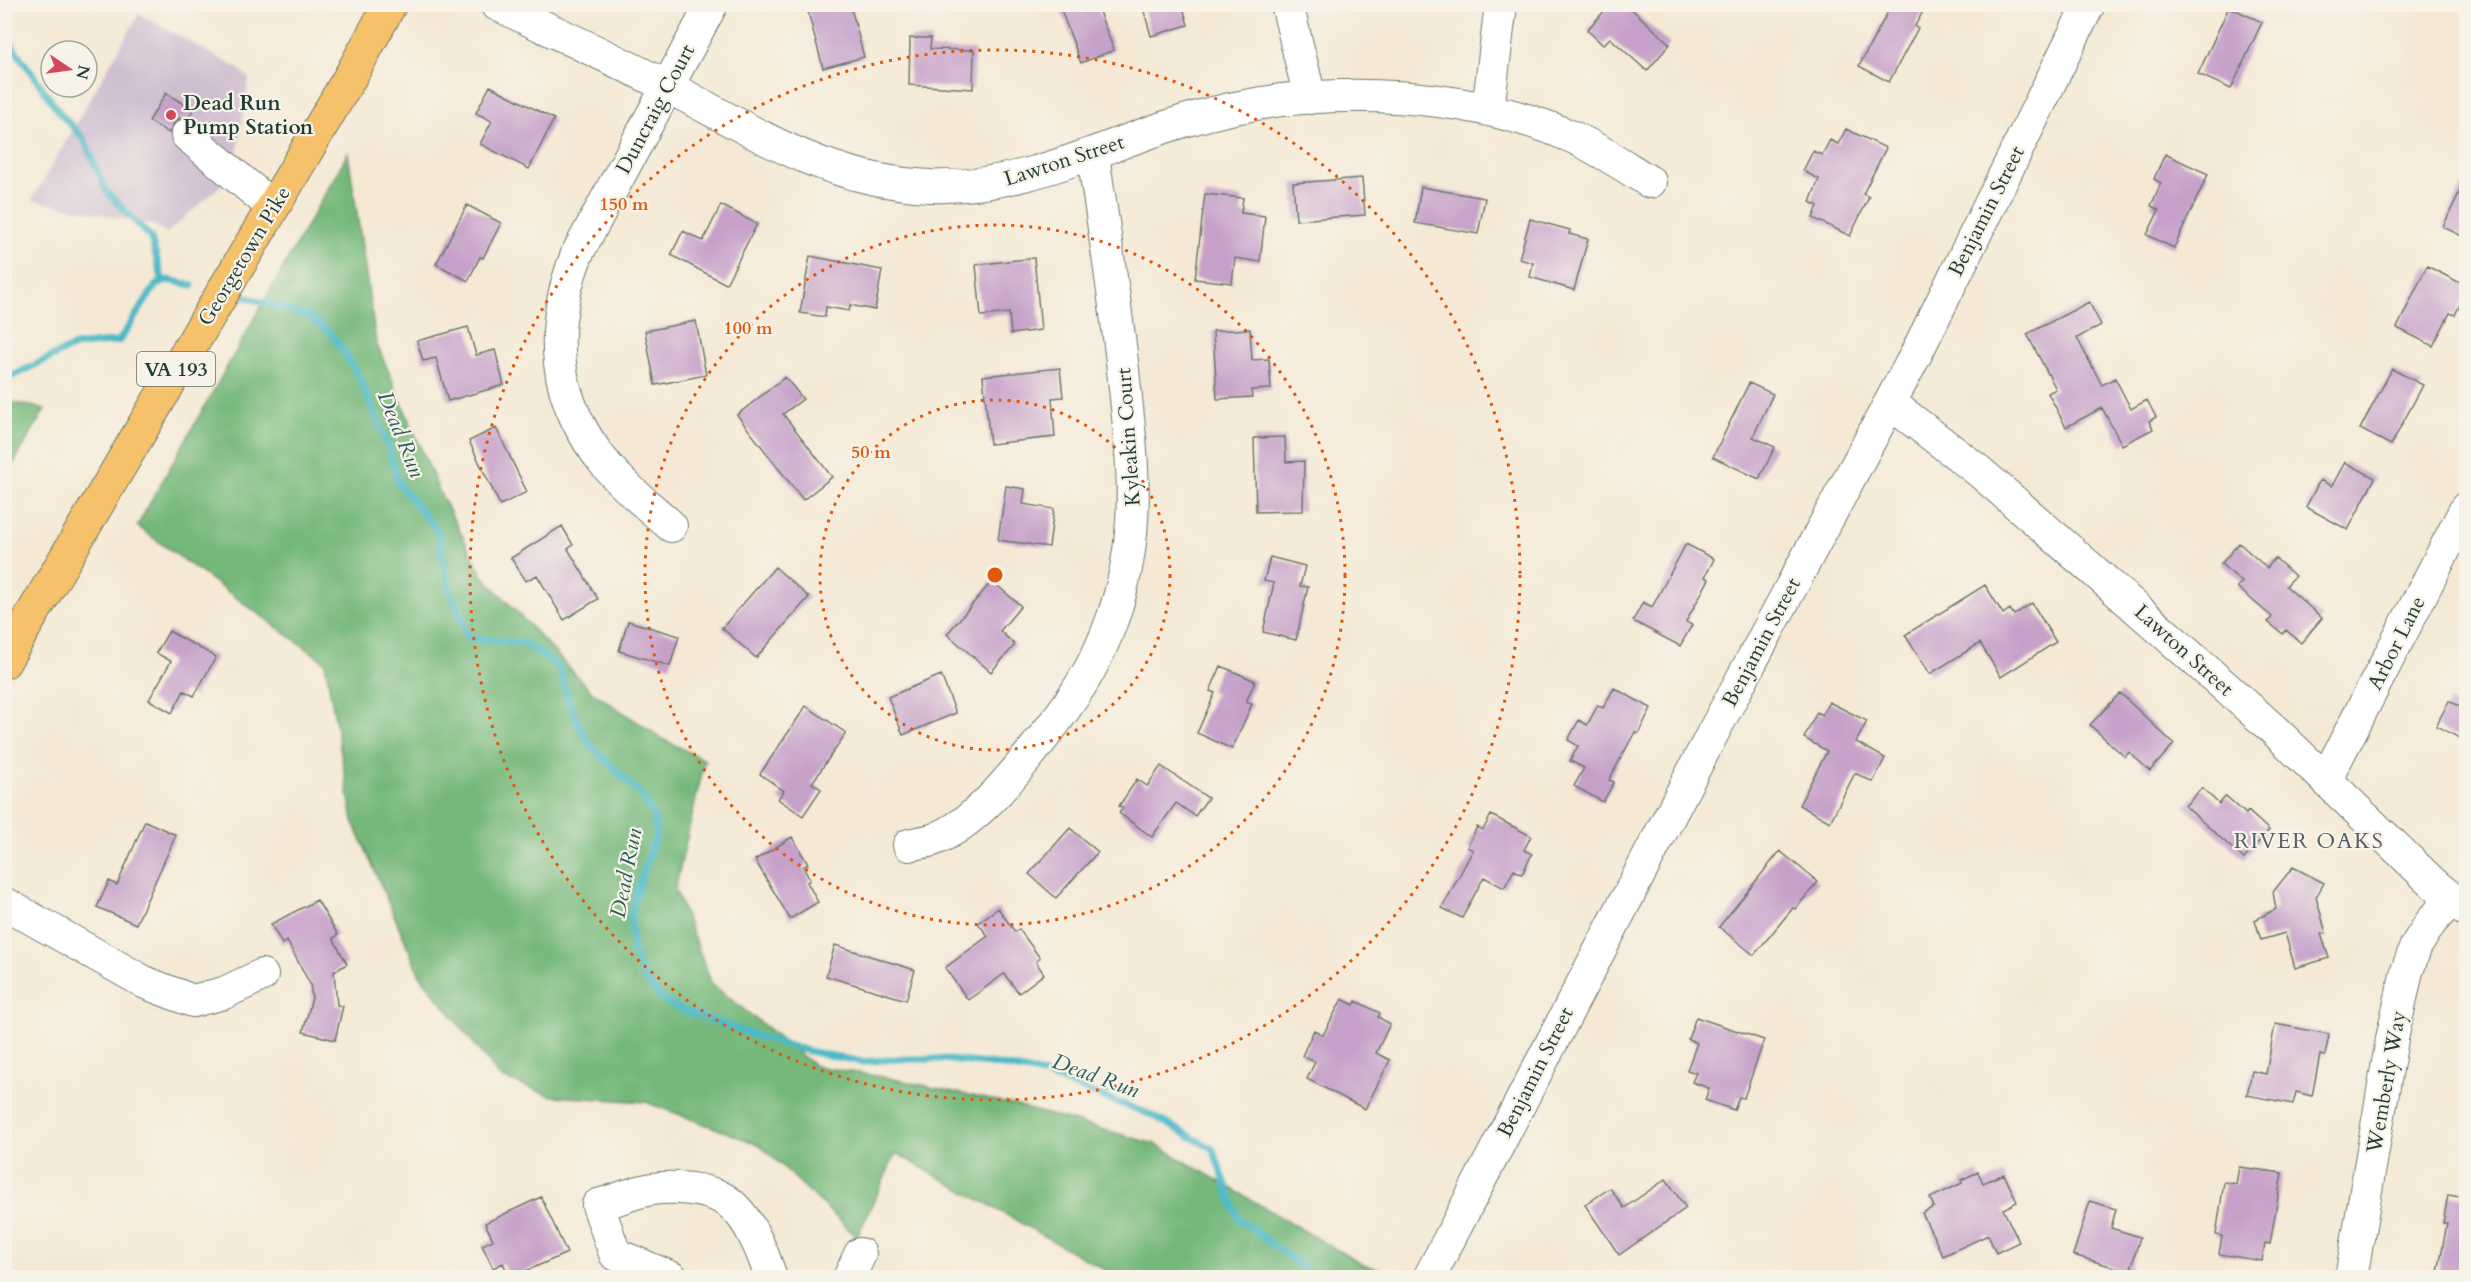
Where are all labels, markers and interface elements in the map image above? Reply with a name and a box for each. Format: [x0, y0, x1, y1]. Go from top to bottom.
north arrow [39, 39, 99, 99]
street label: Duncraig Court [609, 39, 702, 179]
text: N [70, 63, 95, 81]
place label: Dead Run Pump Station [183, 89, 314, 142]
marker: Dead Run Pump Station [164, 108, 178, 122]
street label: Lawton Street [1000, 127, 1128, 194]
street label: Benjamin Street [1941, 141, 2032, 281]
street label: Georgetown Pike [191, 181, 298, 331]
text: 150 m [599, 192, 649, 217]
text: 100 m [723, 316, 773, 341]
road number: VA 193 [137, 352, 215, 386]
street label: Kyleakin Court [1109, 366, 1148, 507]
water label: Dead Run [370, 387, 432, 482]
text: 50 m [851, 440, 891, 465]
centre of rings [985, 565, 1005, 585]
street label: Benjamin Street [1715, 572, 1808, 712]
street label: Arbor Lane [2360, 591, 2432, 695]
street label: Lawton Street [2128, 598, 2240, 703]
water label: Dead Run [603, 826, 649, 921]
district label: RIVER OAKS [2234, 826, 2384, 856]
street label: Benjamin Street [1490, 1002, 1581, 1142]
street label: Wemberly Way [2360, 1008, 2413, 1157]
water label: Dead Run [1048, 1046, 1144, 1106]

